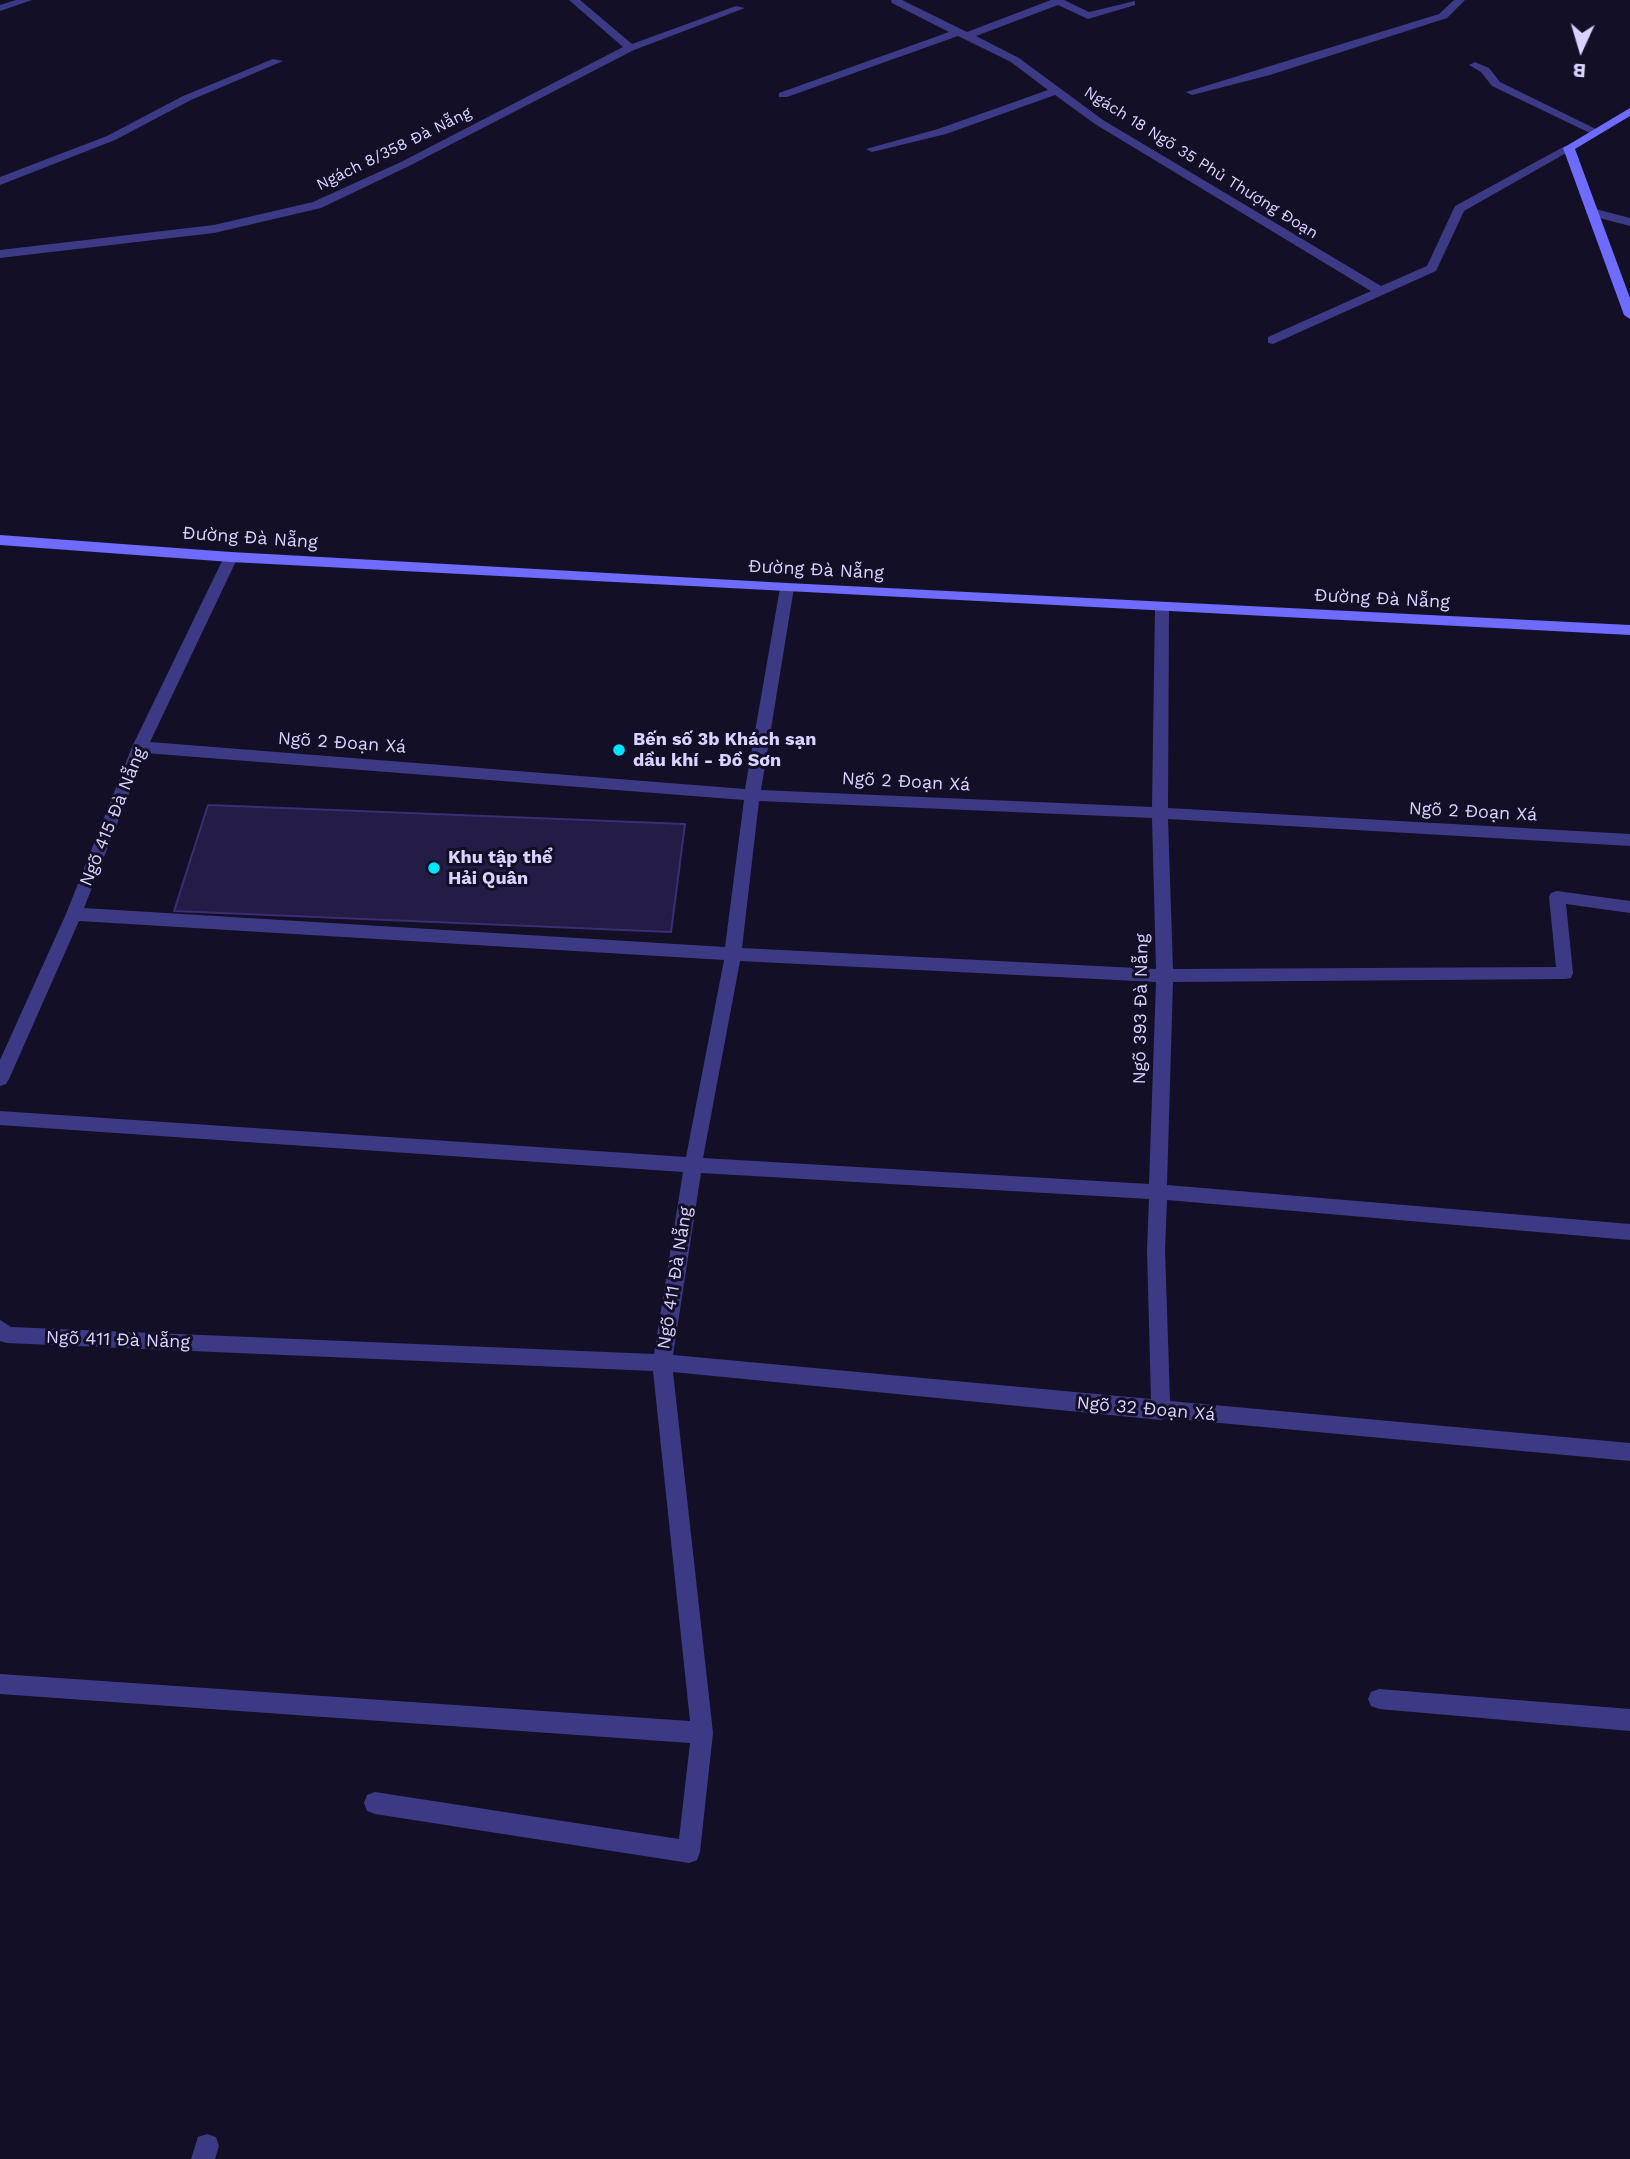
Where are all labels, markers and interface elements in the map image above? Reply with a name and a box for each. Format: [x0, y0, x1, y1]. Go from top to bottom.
north arrow [1546, 14, 1616, 84]
text: B [1572, 59, 1587, 82]
street label: Ngách 18 Ngõ 35 Phủ Thượng Đoạn [1081, 83, 1321, 243]
street label: Ngách 8/358 Đà Nẵng [314, 103, 474, 195]
street label: Đường Đà Nẵng [182, 522, 318, 554]
street label: Đường Đà Nẵng [748, 556, 884, 584]
street label: Đường Đà Nẵng [1314, 585, 1450, 613]
street label: Ngõ 2 Đoạn Xá [277, 728, 407, 758]
place label: Bến số 3b Khách sạn dầu khí - Đồ Sơn [633, 729, 816, 772]
marker: Bến số 3b Khách sạn dầu khí - Đồ Sơn [611, 742, 627, 758]
street label: Ngõ 415 Đà Nẵng [75, 745, 151, 889]
street label: Ngõ 2 Đoạn Xá [841, 768, 971, 796]
street label: Ngõ 2 Đoạn Xá [1408, 798, 1538, 826]
place label: Khu tập thể Hải Quân [448, 847, 552, 890]
marker: Khu tập thể Hải Quân [426, 860, 442, 876]
street label: Ngõ 393 Đà Nẵng [1129, 933, 1153, 1085]
street label: Ngõ 411 Đà Nẵng [653, 1205, 697, 1351]
street label: Ngõ 411 Đà Nẵng [46, 1327, 190, 1353]
street label: Ngõ 32 Đoạn Xá [1076, 1392, 1216, 1426]

